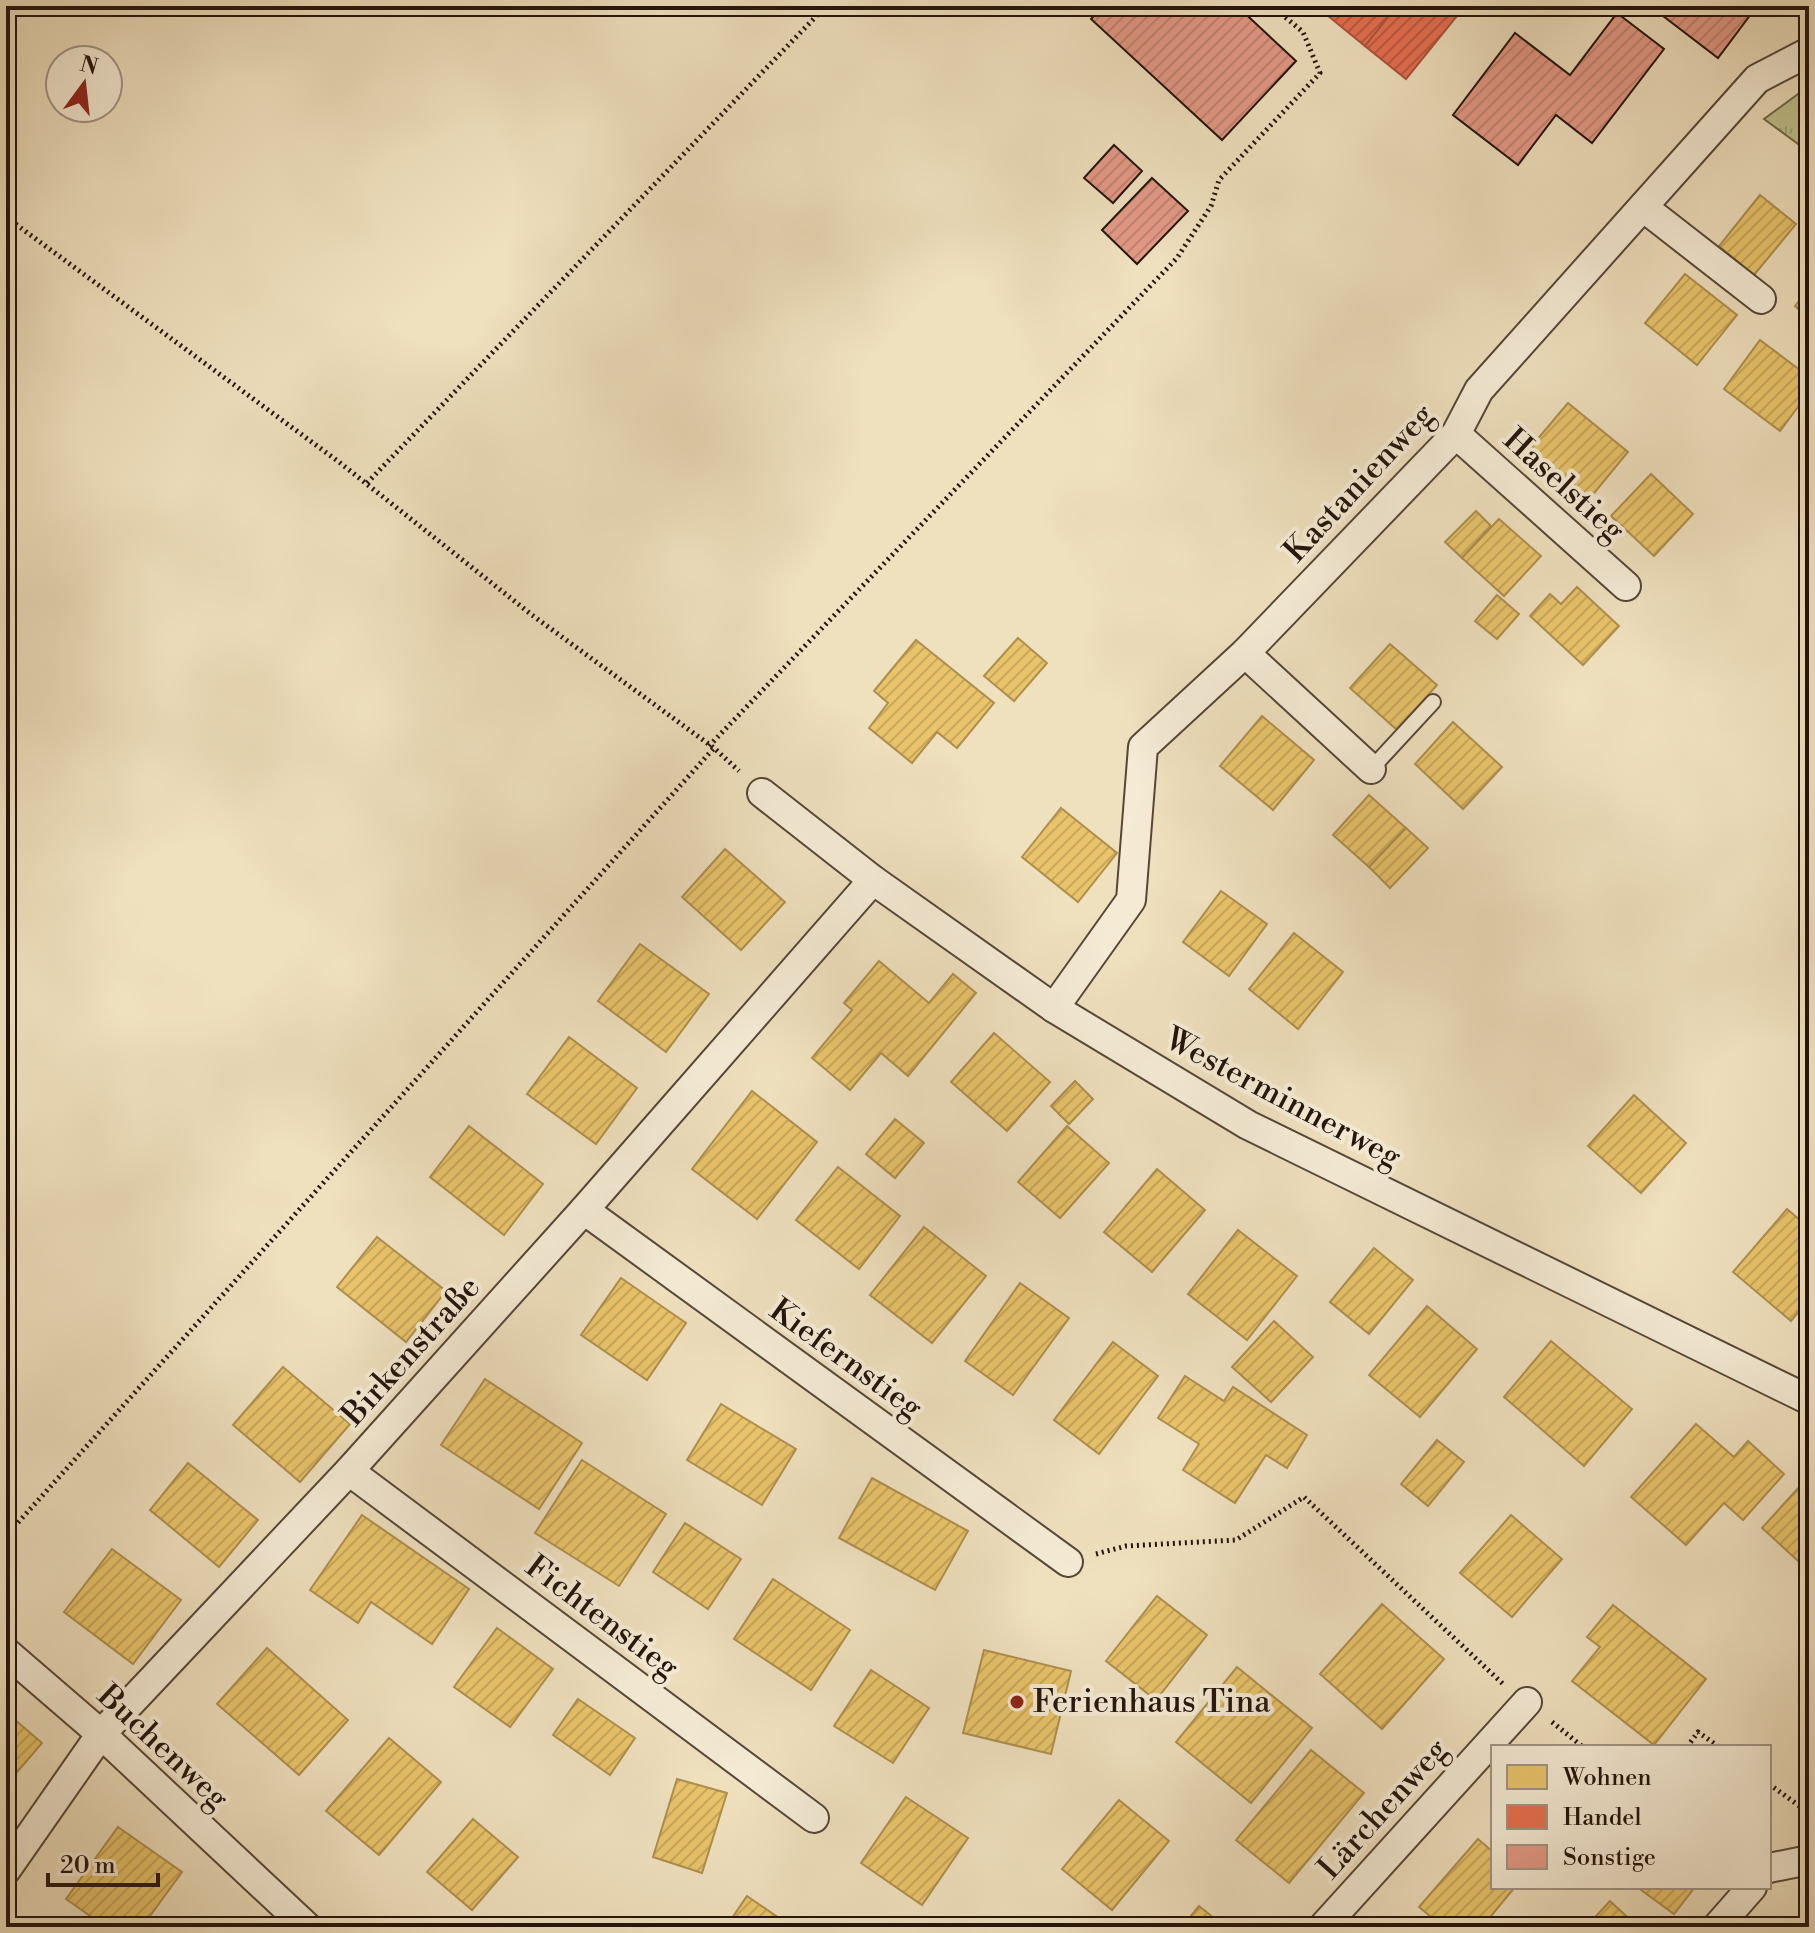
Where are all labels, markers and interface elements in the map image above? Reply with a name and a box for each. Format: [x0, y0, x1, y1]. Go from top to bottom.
north arrow [44, 44, 124, 124]
text: N [77, 51, 101, 82]
street label: Kastanienweg [1275, 395, 1443, 571]
street label: Haselstieg [1495, 420, 1634, 550]
street label: Westerminnerweg [1157, 1018, 1408, 1177]
street label: Birkenstraße [333, 1268, 489, 1435]
street label: Kiefernstieg [762, 1290, 931, 1428]
street label: Fichtenstieg [518, 1546, 687, 1688]
street label: Buchenweg [88, 1675, 237, 1818]
place label: Ferienhaus Tina [1033, 1682, 1271, 1722]
marker: Ferienhaus Tina [1008, 1693, 1026, 1711]
street label: Lärchenweg [1309, 1730, 1457, 1888]
legend [1491, 1745, 1771, 1889]
text: Wohnen [1562, 1763, 1652, 1793]
text: Handel [1563, 1803, 1642, 1833]
scale bar [48, 1837, 158, 1887]
text: Sonstige [1563, 1843, 1656, 1873]
text: 20 m [60, 1851, 116, 1881]

